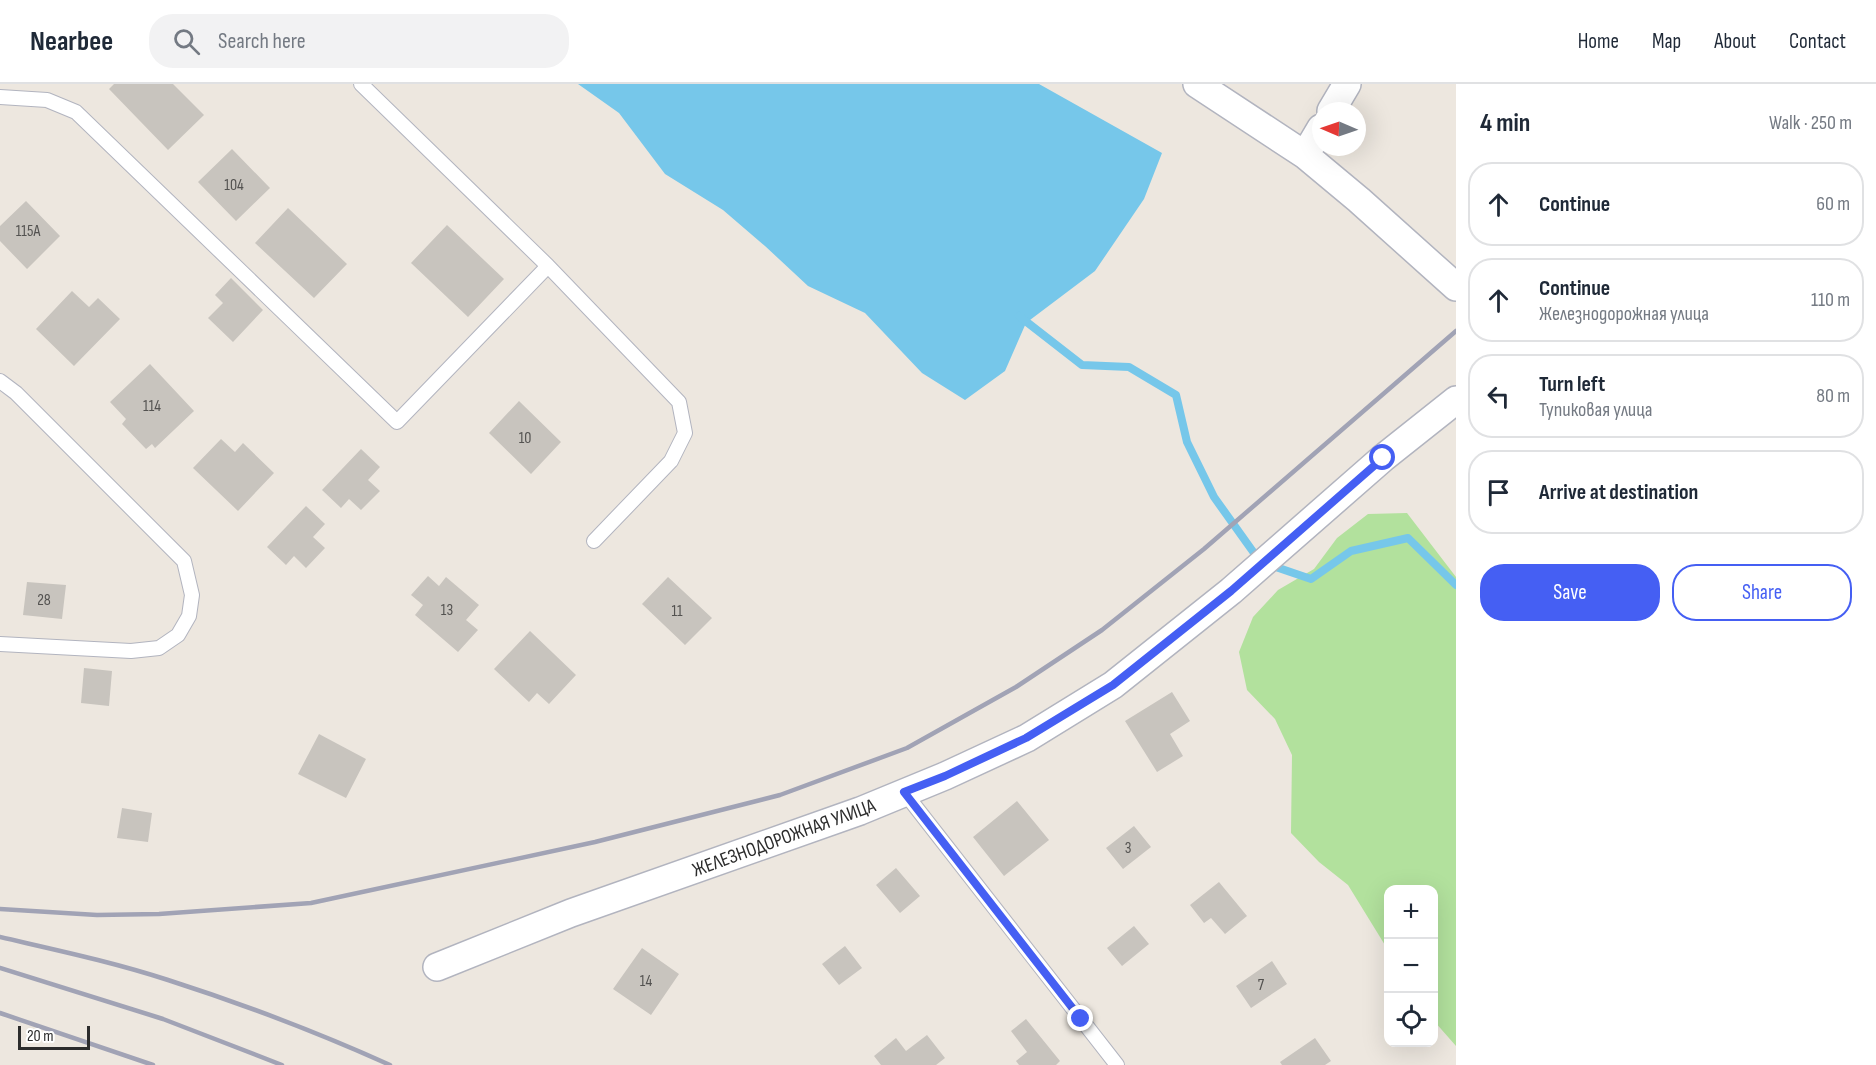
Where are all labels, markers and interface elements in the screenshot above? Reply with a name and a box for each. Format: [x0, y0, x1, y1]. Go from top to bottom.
search box [149, 14, 569, 68]
text: Nearbee [30, 25, 113, 58]
icon: search [170, 25, 203, 58]
text: Search here [218, 28, 306, 55]
text: Home [1578, 29, 1619, 54]
text: Map [1652, 29, 1681, 54]
text: About [1714, 29, 1756, 54]
text: Contact [1789, 29, 1846, 54]
north arrow [1312, 102, 1366, 156]
text: 4 min [1480, 108, 1530, 139]
text: Walk · 250 m [1769, 111, 1852, 135]
house number: 104 [224, 176, 244, 195]
icon: ahead [1482, 188, 1515, 221]
text: Continue [1539, 191, 1610, 218]
text: 60 m [1816, 192, 1850, 216]
house number: 115А [16, 222, 40, 241]
text: Continue [1539, 275, 1610, 302]
icon: ahead [1482, 284, 1515, 317]
text: 110 m [1811, 288, 1850, 312]
text: Железнодорожная улица [1539, 302, 1709, 326]
text: Turn left [1539, 371, 1605, 398]
icon: left [1482, 380, 1515, 413]
text: 80 m [1816, 384, 1850, 408]
house number: 114 [143, 397, 161, 416]
text: Тупиковая улица [1539, 398, 1652, 422]
house number: 10 [519, 429, 531, 448]
route start [1369, 444, 1395, 470]
icon: arrive [1482, 476, 1515, 509]
text: Arrive at destination [1539, 479, 1698, 506]
button: Save [1480, 564, 1660, 621]
button: Share [1672, 564, 1852, 621]
house number: 28 [37, 591, 51, 610]
house number: 13 [441, 601, 453, 620]
house number: 11 [671, 602, 683, 621]
street label: ЖЕЛЕЗНОДОРОЖНАЯ УЛИЦА [689, 794, 879, 882]
house number: 3 [1125, 839, 1131, 858]
map controls [1384, 885, 1438, 1047]
button: + [1384, 885, 1438, 939]
button: − [1384, 939, 1438, 993]
house number: 14 [640, 972, 652, 991]
house number: 7 [1258, 976, 1265, 995]
button: locate [1384, 993, 1438, 1047]
route end [1067, 1005, 1093, 1031]
scale bar [18, 1023, 90, 1050]
text: 20 m [27, 1027, 54, 1046]

